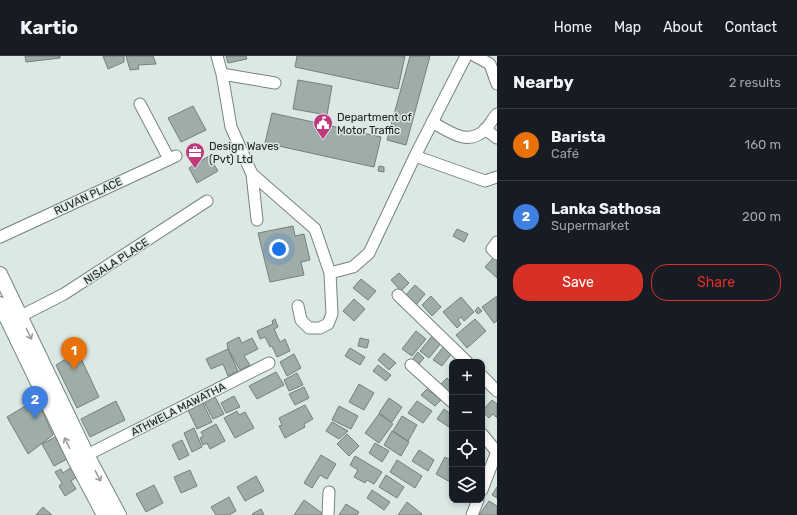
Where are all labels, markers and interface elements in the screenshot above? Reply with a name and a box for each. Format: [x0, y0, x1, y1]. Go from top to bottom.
text: Kartio [20, 16, 78, 39]
text: Home [554, 19, 592, 36]
text: Map [614, 19, 641, 36]
text: About [663, 19, 703, 36]
text: Contact [725, 19, 777, 36]
text: Nearby [513, 72, 574, 92]
text: 2 results [729, 75, 781, 90]
place label: Department of Motor Traffic [337, 111, 413, 137]
public building icon: Department of Motor Traffic [312, 112, 334, 140]
text: Barista [551, 128, 606, 146]
text: 1 [523, 137, 529, 152]
text: 160 m [745, 137, 781, 152]
place label: Design Waves (Pvt) Ltd [209, 140, 279, 166]
office icon: Design Waves (Pvt) Ltd [184, 141, 206, 169]
text: Café [551, 146, 579, 161]
street label: RUVAN PLACE [52, 175, 125, 218]
text: Lanka Sathosa [551, 200, 661, 218]
text: 2 [522, 209, 530, 224]
text: 200 m [742, 209, 781, 224]
text: Supermarket [551, 218, 629, 233]
street label: NISALA PLACE [81, 235, 152, 287]
your location [269, 239, 289, 259]
button: Save [513, 264, 643, 301]
button: Share [651, 264, 781, 301]
one-way arrow [26, 328, 33, 340]
pin: 1 [61, 337, 87, 370]
map controls [449, 359, 485, 503]
button: + [449, 359, 485, 395]
street label: ATHWELA MAWATHA [129, 380, 228, 439]
pin: 2 [22, 386, 48, 419]
button: − [449, 395, 485, 431]
button: locate [449, 431, 485, 467]
one-way arrow [63, 437, 70, 449]
button: layers [449, 467, 485, 503]
one-way arrow [95, 470, 102, 482]

